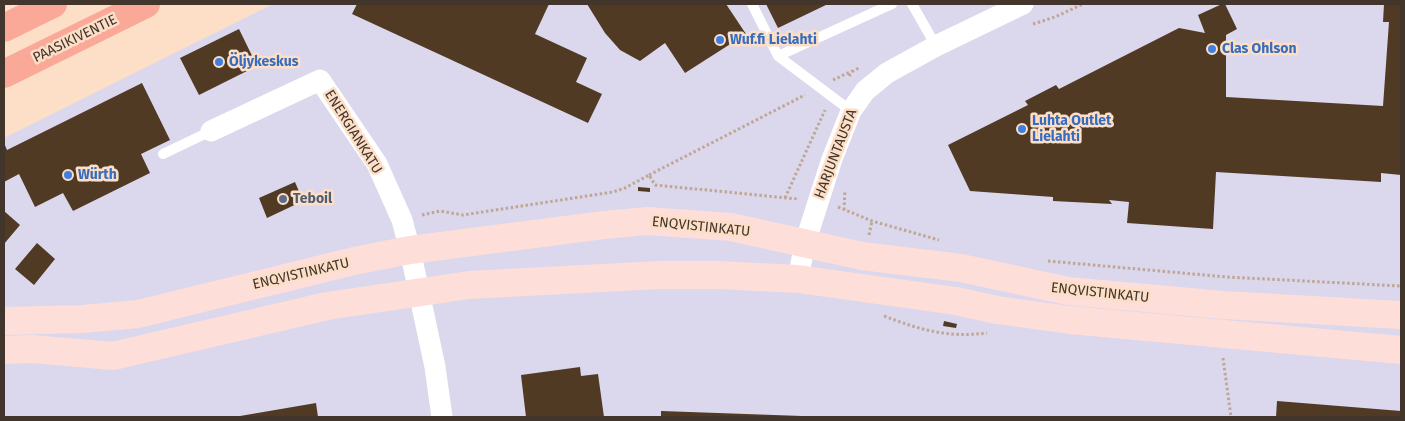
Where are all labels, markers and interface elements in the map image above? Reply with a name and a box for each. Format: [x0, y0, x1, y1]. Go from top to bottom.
street label: PAASIKIVENTIE [30, 11, 120, 67]
place label: Wuf.fi Lielahti [730, 32, 817, 48]
marker: Wuf.fi Lielahti [714, 34, 726, 46]
place label: Clas Ohlson [1222, 41, 1297, 57]
marker: Clas Ohlson [1206, 43, 1218, 55]
place label: Öljykeskus [229, 54, 298, 70]
marker: Öljykeskus [213, 56, 225, 68]
street label: ENERGIANKATU [321, 87, 385, 177]
street label: HARJUNTAUSTA [811, 107, 861, 201]
place label: Luhta Outlet Lielahti [1032, 113, 1111, 146]
marker: Luhta Outlet Lielahti [1016, 123, 1028, 135]
place label: Würth [78, 167, 117, 183]
marker: Würth [62, 169, 74, 181]
place label: Teboil [293, 191, 332, 207]
marker: Teboil [277, 193, 289, 205]
street label: ENQVISTINKATU [651, 213, 751, 241]
street label: ENQVISTINKATU [251, 255, 351, 293]
street label: ENQVISTINKATU [1050, 279, 1150, 307]

